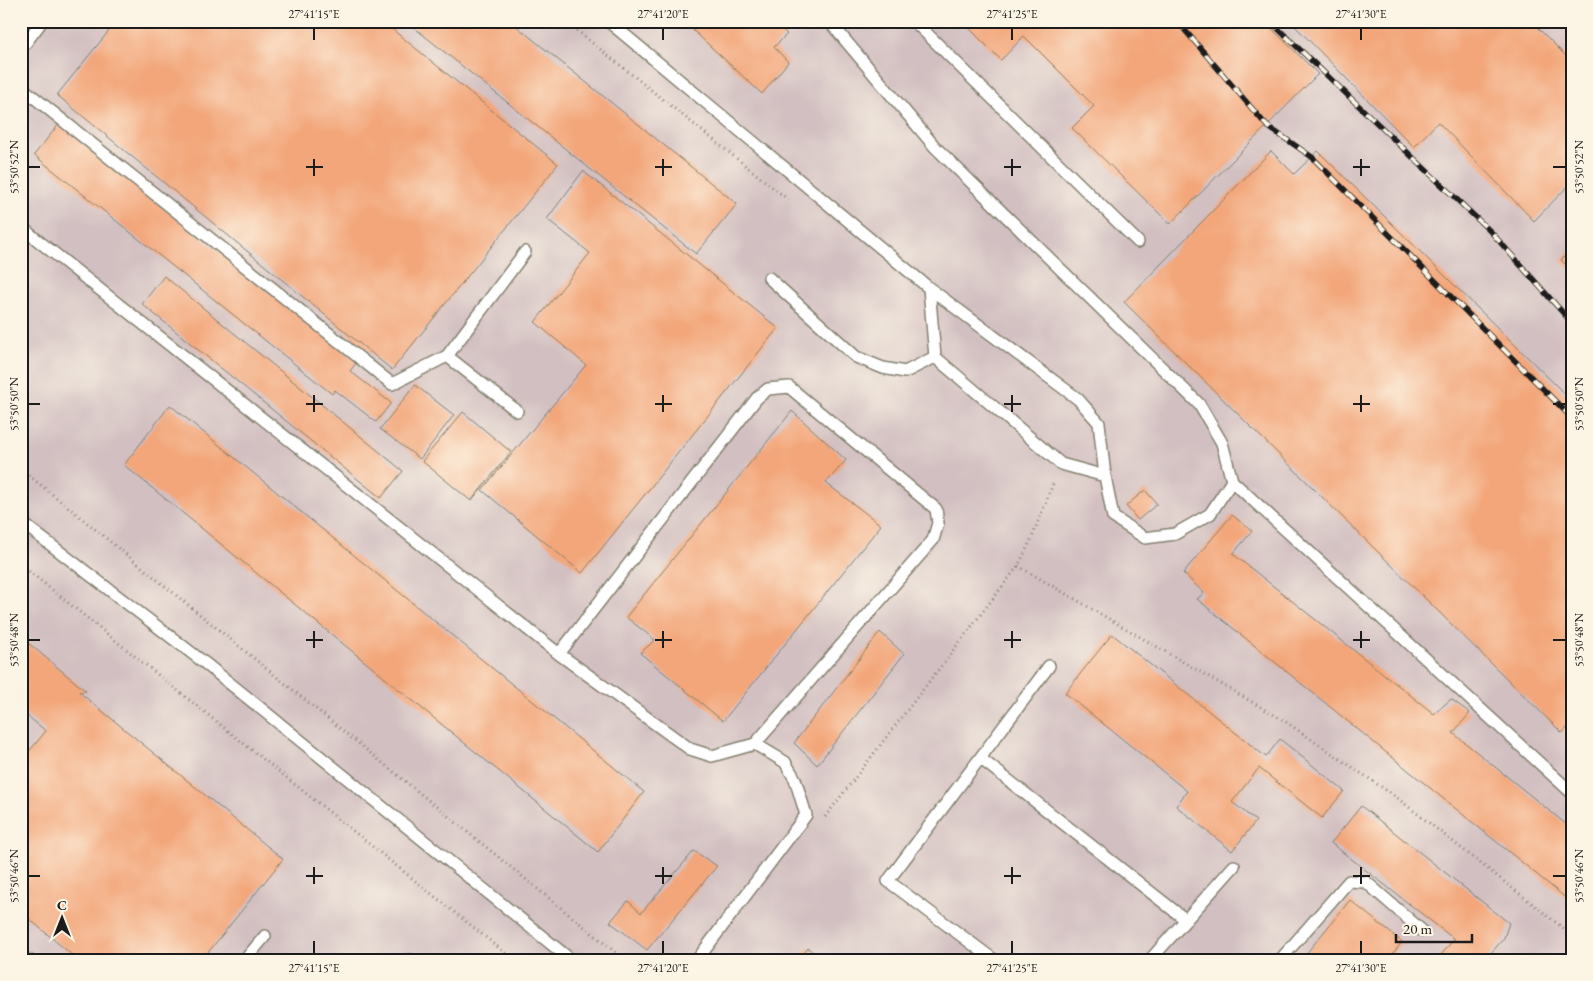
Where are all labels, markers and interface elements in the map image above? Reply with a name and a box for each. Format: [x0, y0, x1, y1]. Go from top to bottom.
text: 27°41'15"E [288, 6, 340, 22]
text: 27°41'20"E [637, 6, 689, 22]
text: 27°41'25"E [986, 6, 1038, 22]
text: 27°41'30"E [1335, 6, 1387, 22]
text: 53°50'52"N [6, 140, 22, 194]
text: 53°50'52"N [1571, 140, 1587, 194]
text: 53°50'50"N [6, 377, 22, 431]
text: 53°50'50"N [1571, 377, 1587, 431]
text: 53°50'48"N [6, 613, 22, 667]
text: 53°50'48"N [1571, 613, 1587, 667]
text: 53°50'46"N [6, 849, 22, 903]
text: 53°50'46"N [1571, 849, 1587, 903]
north arrow [38, 894, 88, 944]
text: С [57, 896, 67, 914]
scale bar [1396, 911, 1472, 943]
text: 20 m [1403, 919, 1432, 938]
text: 27°41'15"E [288, 960, 340, 976]
text: 27°41'20"E [637, 960, 689, 976]
text: 27°41'25"E [986, 960, 1038, 976]
text: 27°41'30"E [1335, 960, 1387, 976]

